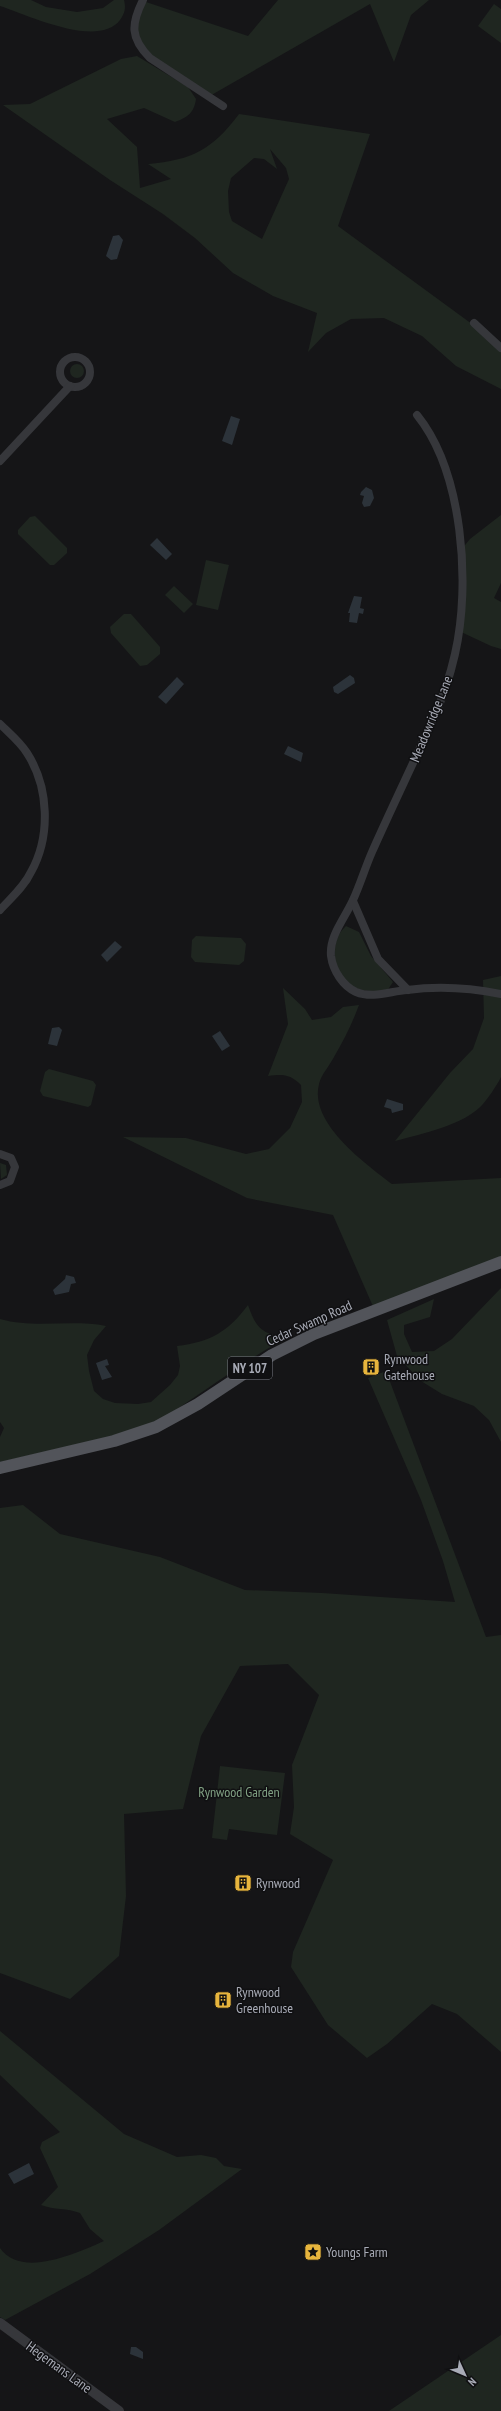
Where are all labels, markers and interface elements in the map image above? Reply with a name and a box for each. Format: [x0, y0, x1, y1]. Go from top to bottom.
street label: Meadowridge Lane [406, 673, 457, 765]
street label: Cedar Swamp Road [263, 1296, 355, 1350]
place label: Rynwood Gatehouse [384, 1350, 435, 1384]
road number: NY 107 [228, 1357, 272, 1379]
building icon: Rynwood Gatehouse [361, 1357, 381, 1377]
park label: Rynwood Garden [198, 1783, 280, 1801]
building icon: Rynwood [233, 1873, 253, 1893]
place label: Rynwood [256, 1874, 300, 1892]
place label: Rynwood Greenhouse [236, 1983, 293, 2017]
building icon: Rynwood Greenhouse [213, 1990, 233, 2010]
place icon: Youngs Farm [303, 2242, 323, 2262]
place label: Youngs Farm [326, 2243, 388, 2261]
street label: Hegemans Lane [23, 2337, 95, 2397]
north arrow [445, 2355, 485, 2395]
text: N [465, 2375, 479, 2389]

